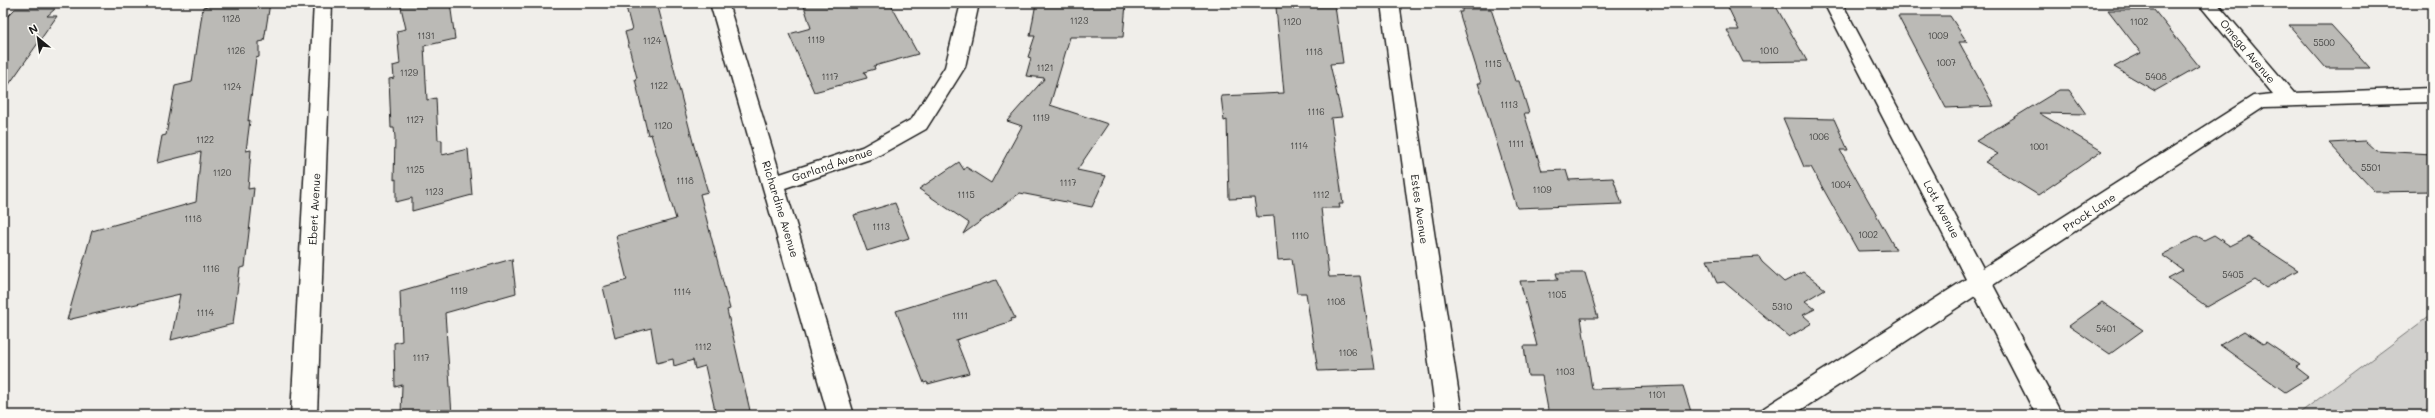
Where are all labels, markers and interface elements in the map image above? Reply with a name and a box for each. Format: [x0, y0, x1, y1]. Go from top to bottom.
house number: 1128 [222, 13, 241, 24]
house number: 1123 [1070, 15, 1088, 26]
house number: 1120 [1283, 16, 1302, 27]
house number: 1102 [2130, 16, 2148, 27]
street label: Omega Avenue [2217, 16, 2279, 86]
north arrow [18, 18, 58, 58]
text: N [26, 20, 40, 37]
house number: 1131 [417, 30, 435, 41]
house number: 1009 [1928, 30, 1949, 41]
house number: 1119 [807, 34, 825, 45]
house number: 1124 [643, 35, 662, 46]
house number: 5500 [2313, 37, 2335, 48]
house number: 1126 [227, 45, 245, 56]
house number: 1010 [1759, 45, 1779, 56]
house number: 1118 [1305, 46, 1323, 57]
house number: 1007 [1936, 57, 1956, 68]
house number: 1115 [1484, 58, 1502, 69]
house number: 1121 [1036, 62, 1054, 73]
house number: 1129 [400, 67, 419, 78]
house number: 1117 [821, 71, 839, 82]
house number: 5408 [2145, 71, 2167, 82]
house number: 1122 [650, 80, 668, 91]
house number: 1124 [223, 81, 242, 92]
house number: 1113 [1500, 99, 1518, 110]
house number: 1116 [1307, 106, 1325, 117]
house number: 1119 [1032, 112, 1050, 123]
house number: 1127 [406, 114, 424, 125]
house number: 1120 [654, 120, 673, 131]
house number: 1006 [1809, 131, 1829, 142]
house number: 1122 [196, 134, 214, 145]
house number: 1111 [1508, 138, 1524, 149]
house number: 1114 [1290, 140, 1308, 151]
house number: 1001 [2029, 141, 2049, 152]
street label: Garland Avenue [789, 143, 875, 185]
street label: Richardine Avenue [759, 159, 803, 259]
house number: 5501 [2361, 162, 2381, 173]
house number: 1125 [406, 164, 424, 175]
house number: 1120 [213, 167, 232, 178]
street label: Ebert Avenue [305, 172, 323, 245]
street label: Estes Avenue [1408, 173, 1432, 245]
house number: 1118 [676, 175, 694, 186]
house number: 1117 [1059, 177, 1077, 188]
street label: Lott Avenue [1920, 177, 1964, 241]
house number: 1004 [1831, 179, 1852, 190]
house number: 1109 [1533, 184, 1552, 195]
house number: 1123 [425, 186, 443, 197]
house number: 1115 [957, 189, 975, 200]
house number: 1112 [1312, 189, 1330, 200]
street label: Prock Lane [2060, 189, 2118, 235]
house number: 1118 [184, 213, 202, 224]
house number: 1113 [872, 221, 890, 232]
house number: 1002 [1858, 229, 1878, 240]
house number: 1110 [1291, 230, 1309, 241]
house number: 1116 [202, 263, 220, 274]
house number: 5405 [2222, 269, 2244, 280]
house number: 1119 [450, 285, 468, 296]
house number: 1114 [673, 286, 691, 297]
house number: 1105 [1548, 289, 1566, 300]
house number: 1108 [1326, 296, 1346, 307]
house number: 5310 [1772, 301, 1792, 312]
house number: 1114 [196, 307, 214, 318]
house number: 1111 [952, 310, 968, 321]
house number: 5401 [2096, 323, 2116, 334]
house number: 1112 [694, 341, 712, 352]
house number: 1106 [1338, 347, 1358, 358]
house number: 1117 [412, 352, 430, 363]
house number: 1103 [1556, 366, 1574, 377]
house number: 1101 [1648, 389, 1666, 400]

